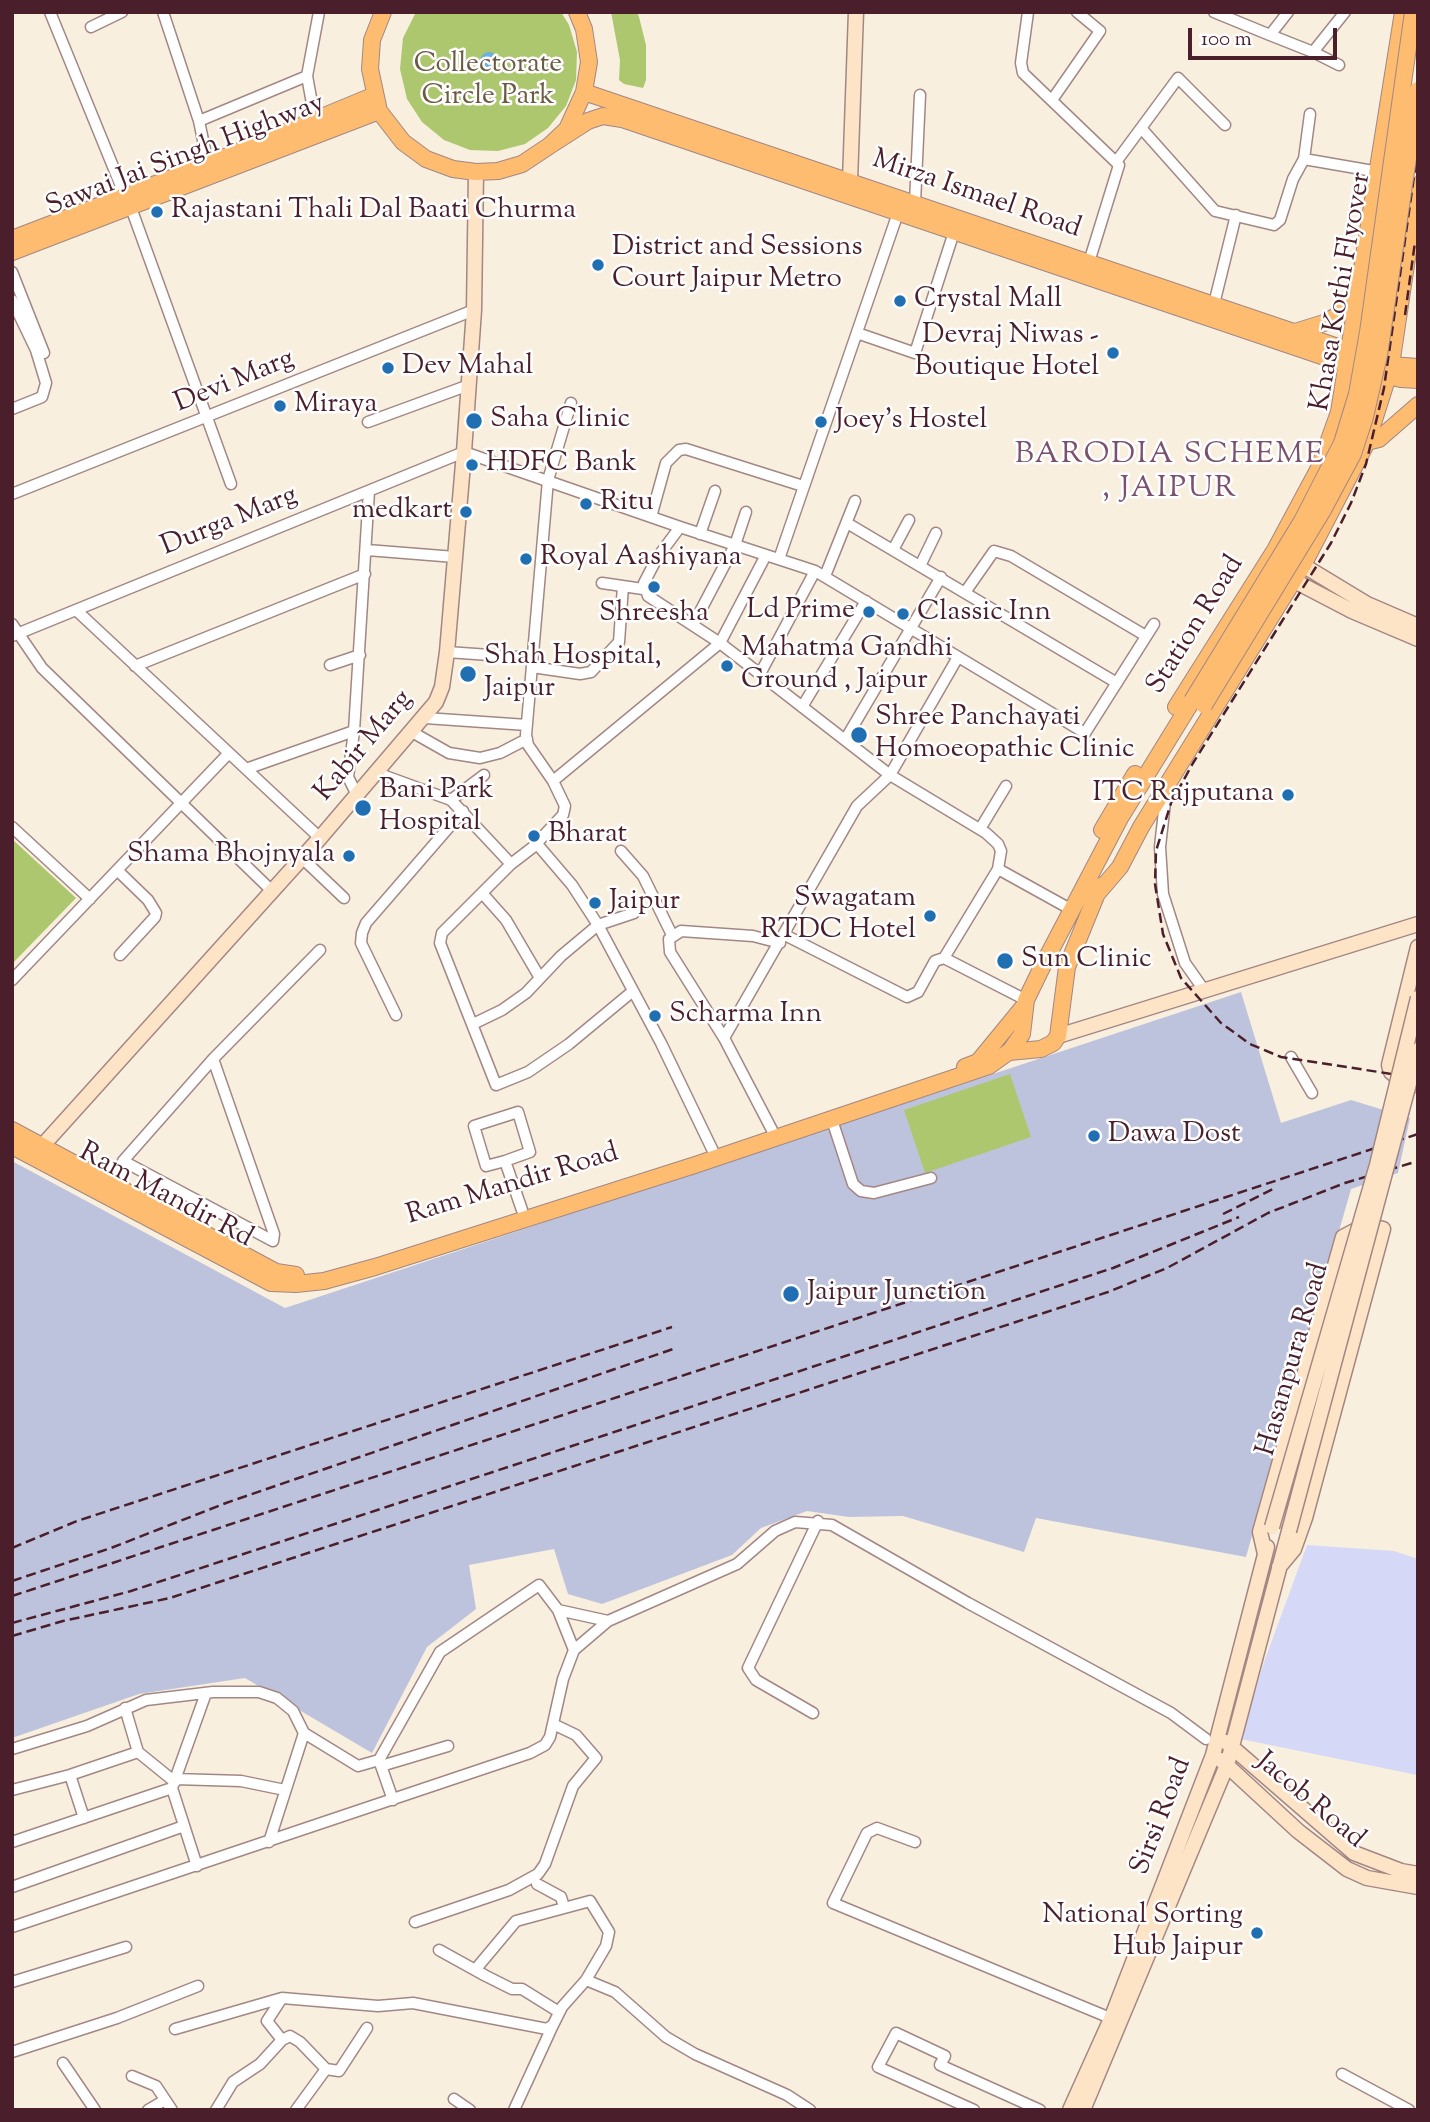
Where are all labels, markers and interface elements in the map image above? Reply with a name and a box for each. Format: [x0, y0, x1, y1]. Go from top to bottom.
scale bar [1192, 14, 1341, 58]
text: 100 m [1201, 25, 1252, 55]
park label: Collectorate Circle Park [414, 49, 562, 115]
street label: Sawai Jai Singh Highway [42, 88, 330, 226]
street label: Mirza Ismael Road [867, 144, 1085, 248]
street label: Khasa Kothi Flyover [1305, 170, 1381, 414]
place label: Rajastani Thali Dal Baati Churma [171, 195, 576, 229]
marker: Rajastani Thali Dal Baati Churma [149, 204, 165, 220]
place label: District and Sessions Court Jaipur Metro [612, 232, 862, 298]
marker: District and Sessions Court Jaipur Metro [590, 257, 606, 273]
place label: Crystal Mall [914, 284, 1062, 318]
marker: Crystal Mall [892, 293, 908, 309]
place label: Devraj Niwas - Boutique Hotel [914, 320, 1099, 386]
street label: Devi Marg [170, 344, 300, 422]
marker: Devraj Niwas - Boutique Hotel [1105, 345, 1121, 361]
place label: Dev Mahal [402, 351, 533, 385]
marker: Dev Mahal [380, 360, 396, 376]
place label: Miraya [294, 389, 377, 423]
marker: Miraya [272, 398, 288, 414]
place label: Saha Clinic [490, 404, 630, 438]
place label: Joey's Hostel [835, 405, 987, 439]
marker: Saha Clinic [464, 411, 484, 431]
marker: Joey's Hostel [813, 414, 829, 430]
district label: BARODIA SCHEME , JAIPUR [1016, 439, 1324, 510]
place label: HDFC Bank [486, 448, 637, 482]
marker: HDFC Bank [464, 457, 480, 473]
street label: Durga Marg [157, 480, 303, 566]
place label: Ritu [600, 487, 654, 521]
place label: medkart [352, 495, 452, 529]
marker: Ritu [578, 496, 594, 512]
marker: medkart [458, 504, 474, 520]
place label: Royal Aashiyana [540, 542, 742, 576]
marker: Royal Aashiyana [518, 551, 534, 567]
street label: Station Road [1141, 551, 1253, 701]
marker: Shreesha [646, 579, 662, 595]
place label: Ld Prime [747, 595, 855, 629]
place label: Classic Inn [917, 597, 1051, 631]
place label: Shreesha [599, 598, 709, 632]
marker: Ld Prime [861, 604, 877, 620]
marker: Classic Inn [895, 606, 911, 622]
place label: Mahatma Gandhi Ground , Jaipur [741, 633, 953, 699]
place label: Shah Hospital, Jaipur [484, 641, 662, 707]
marker: Mahatma Gandhi Ground , Jaipur [719, 658, 735, 674]
marker: Shah Hospital, Jaipur [458, 664, 478, 684]
street label: Kabir Marg [309, 685, 421, 809]
place label: Shree Panchayati Homoeopathic Clinic [875, 702, 1135, 768]
marker: Shree Panchayati Homoeopathic Clinic [849, 725, 869, 745]
place label: Bani Park Hospital [379, 775, 494, 841]
place label: ITC Rajputana [1092, 778, 1274, 812]
marker: ITC Rajputana [1280, 787, 1296, 803]
marker: Bani Park Hospital [353, 798, 373, 818]
place label: Bharat [548, 819, 627, 853]
marker: Bharat [526, 828, 542, 844]
place label: Shama Bhojnyala [127, 839, 335, 873]
marker: Shama Bhojnyala [341, 848, 357, 864]
place label: Swagatam RTDC Hotel [760, 883, 916, 949]
place label: Jaipur [609, 886, 680, 920]
marker: Jaipur [587, 895, 603, 911]
marker: Swagatam RTDC Hotel [922, 908, 938, 924]
place label: Sun Clinic [1021, 944, 1152, 978]
marker: Sun Clinic [995, 951, 1015, 971]
place label: Scharma Inn [669, 999, 822, 1033]
marker: Scharma Inn [647, 1008, 663, 1024]
place label: Dawa Dost [1108, 1119, 1241, 1153]
marker: Dawa Dost [1086, 1128, 1102, 1144]
street label: Ram Mandir Rd [72, 1137, 258, 1257]
street label: Ram Mandir Road [403, 1138, 623, 1234]
street label: Hasanpura Road [1251, 1260, 1339, 1460]
place label: Jaipur Junction [807, 1277, 986, 1311]
marker: Jaipur Junction [781, 1284, 801, 1304]
street label: Jacob Road [1247, 1747, 1371, 1857]
street label: Sirsi Road [1125, 1754, 1201, 1880]
place label: National Sorting Hub Jaipur [1042, 1900, 1243, 1966]
marker: National Sorting Hub Jaipur [1249, 1925, 1265, 1941]

